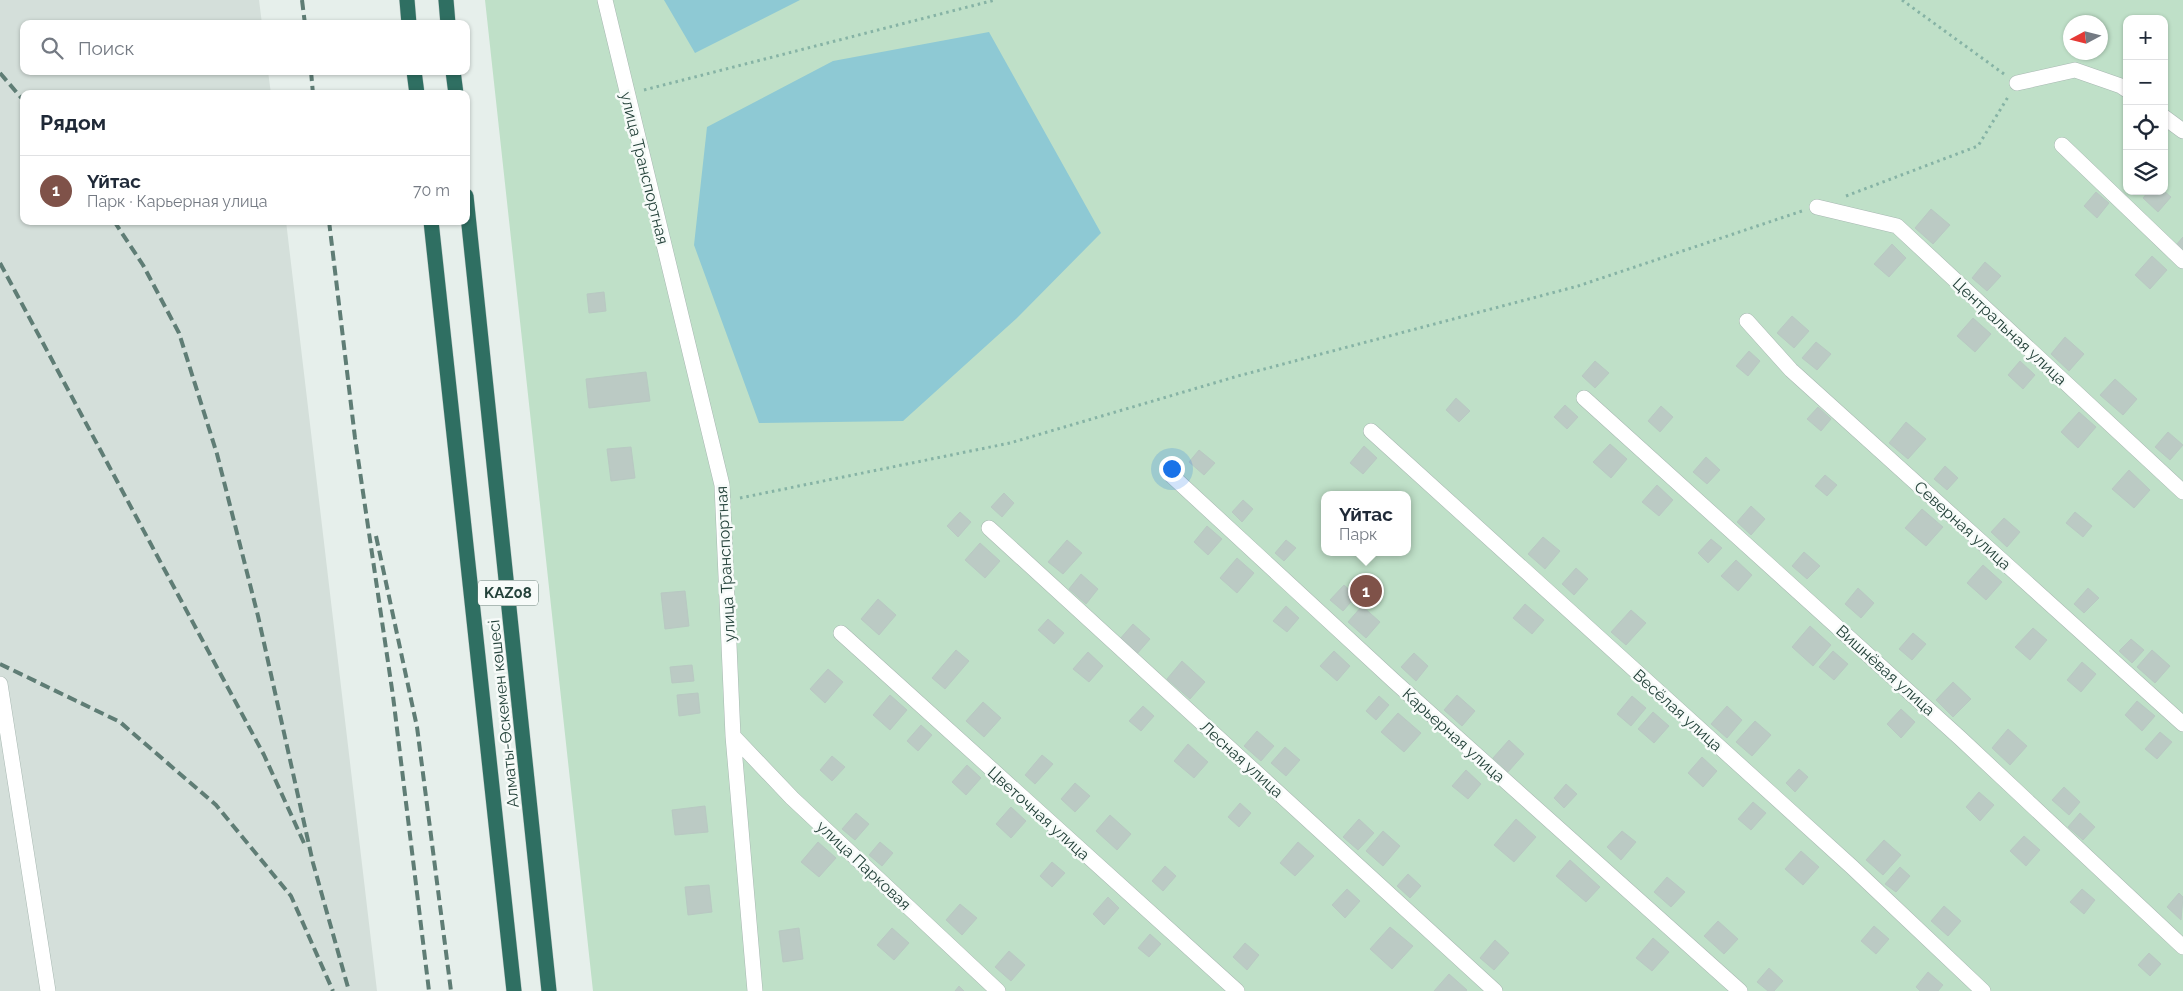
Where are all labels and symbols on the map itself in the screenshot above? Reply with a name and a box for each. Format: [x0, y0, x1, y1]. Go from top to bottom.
north arrow [2063, 15, 2108, 60]
street label: улица Транспортная [616, 90, 673, 246]
street label: Центральная улица [1949, 274, 2071, 389]
your location [1159, 456, 1185, 482]
street label: Северная улица [1910, 477, 2015, 574]
street label: улица Транспортная [712, 485, 739, 643]
pin: 1 [1350, 572, 1382, 610]
road number: KAZ08 [478, 580, 538, 606]
street label: Алматы-Өскемен көшесі [484, 619, 523, 809]
street label: Вишнёвая улица [1832, 621, 1939, 720]
street label: Весёлая улица [1629, 665, 1726, 755]
street label: Карьерная улица [1399, 684, 1509, 786]
street label: Лесная улица [1196, 717, 1287, 802]
street label: Цветочная улица [984, 763, 1093, 864]
street label: улица Парковая [812, 817, 915, 914]

